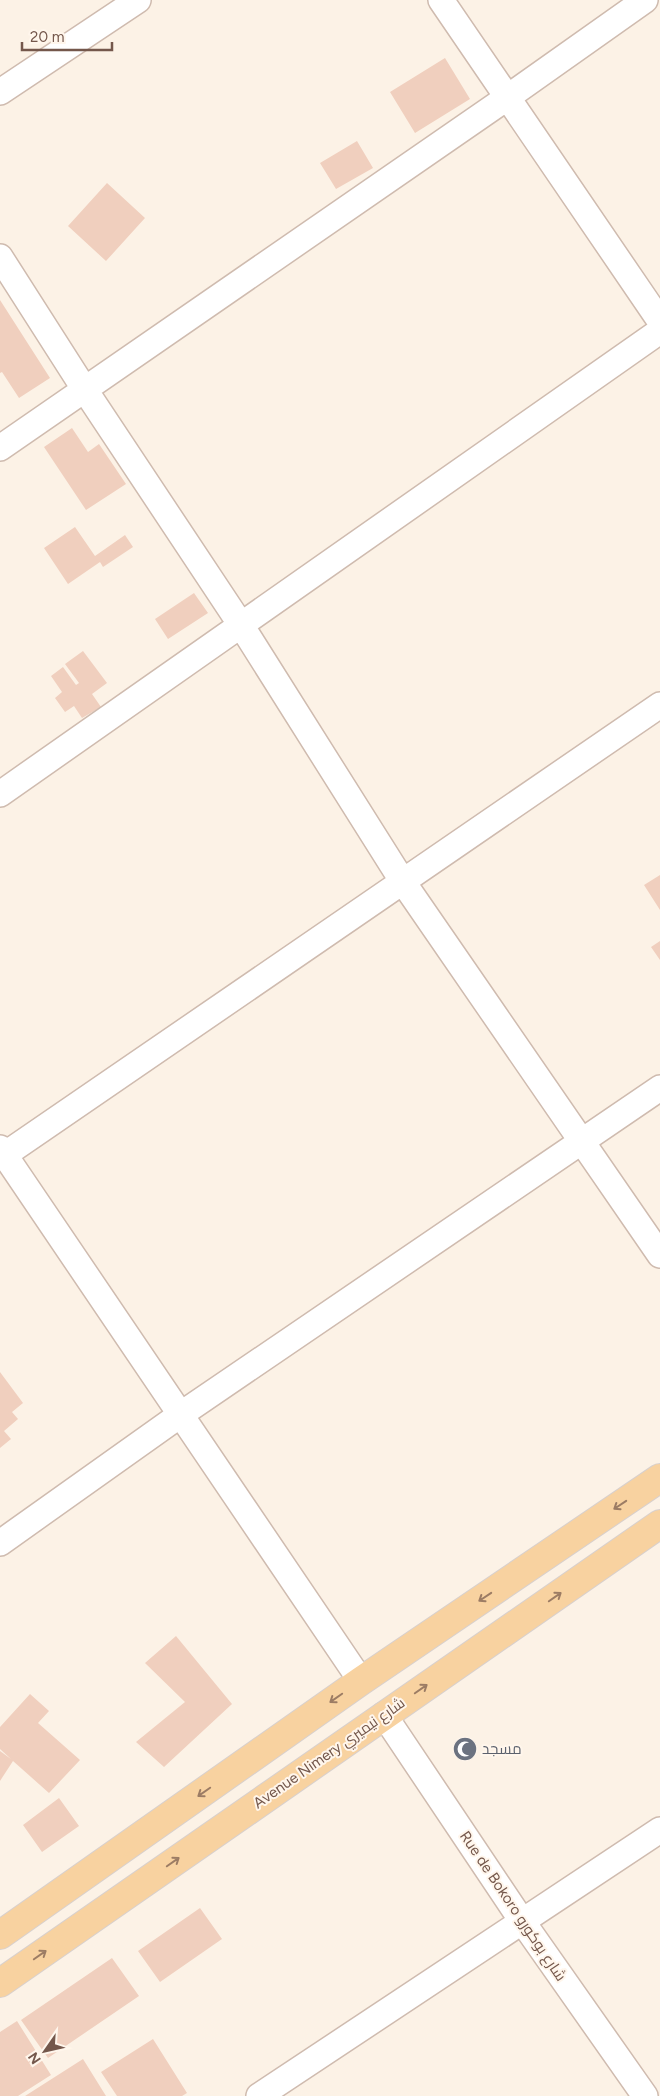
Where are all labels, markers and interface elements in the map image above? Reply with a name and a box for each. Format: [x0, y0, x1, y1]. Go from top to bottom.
scale bar [22, 20, 112, 52]
text: 20 m [30, 28, 64, 46]
one-way arrow [613, 1500, 627, 1510]
one-way arrow [478, 1592, 492, 1602]
one-way arrow [548, 1592, 562, 1602]
one-way arrow [414, 1684, 428, 1694]
one-way arrow [330, 1693, 344, 1703]
street label: Avenue Nimery شارع نيميري [250, 1694, 410, 1815]
mosque icon: مسجد [452, 1736, 478, 1762]
place label: مسجد [482, 1740, 522, 1758]
one-way arrow [197, 1787, 211, 1797]
street label: Rue de Bokoro شارع بوكورو [454, 1828, 570, 1986]
one-way arrow [166, 1857, 180, 1867]
one-way arrow [33, 1950, 47, 1960]
north arrow [20, 2026, 70, 2076]
text: N [25, 2049, 45, 2067]

